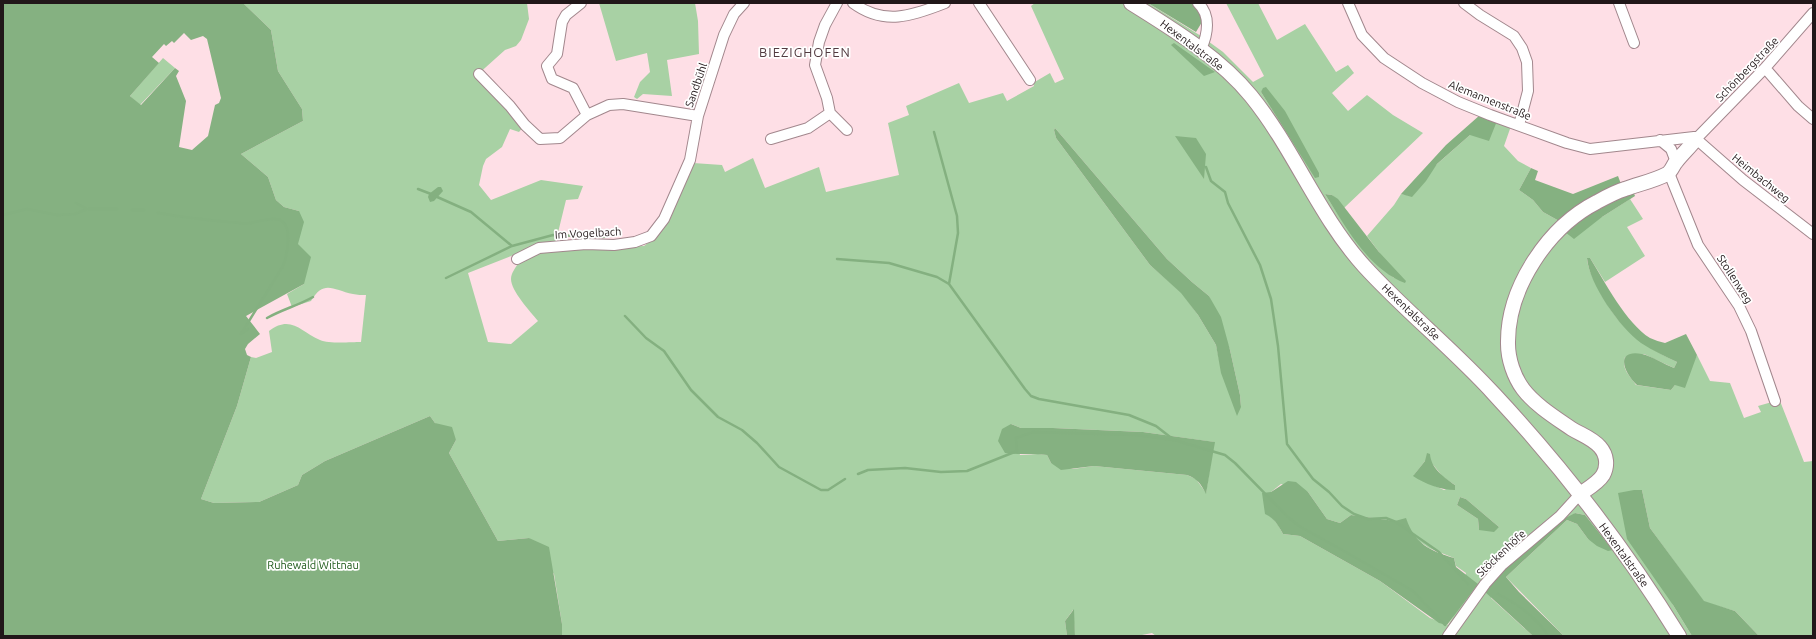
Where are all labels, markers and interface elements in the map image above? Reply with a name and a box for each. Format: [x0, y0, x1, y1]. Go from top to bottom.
street label: Hexentalstraße [1158, 17, 1226, 73]
street label: Schönbergstraße [1713, 34, 1781, 104]
district label: BIEZIGHOFEN [759, 45, 851, 59]
street label: Sandbühl [683, 61, 709, 109]
street label: Alemannenstraße [1447, 78, 1533, 122]
street label: Heimbachweg [1730, 151, 1792, 205]
street label: Im Vogelbach [554, 225, 622, 241]
street label: Stollenweg [1715, 252, 1755, 306]
street label: Hexentalstraße [1380, 281, 1442, 343]
street label: Hexentalstraße [1597, 521, 1651, 589]
street label: Stöckenhöfe [1474, 527, 1528, 579]
park label: Ruhewald Wittnau [267, 559, 359, 571]

